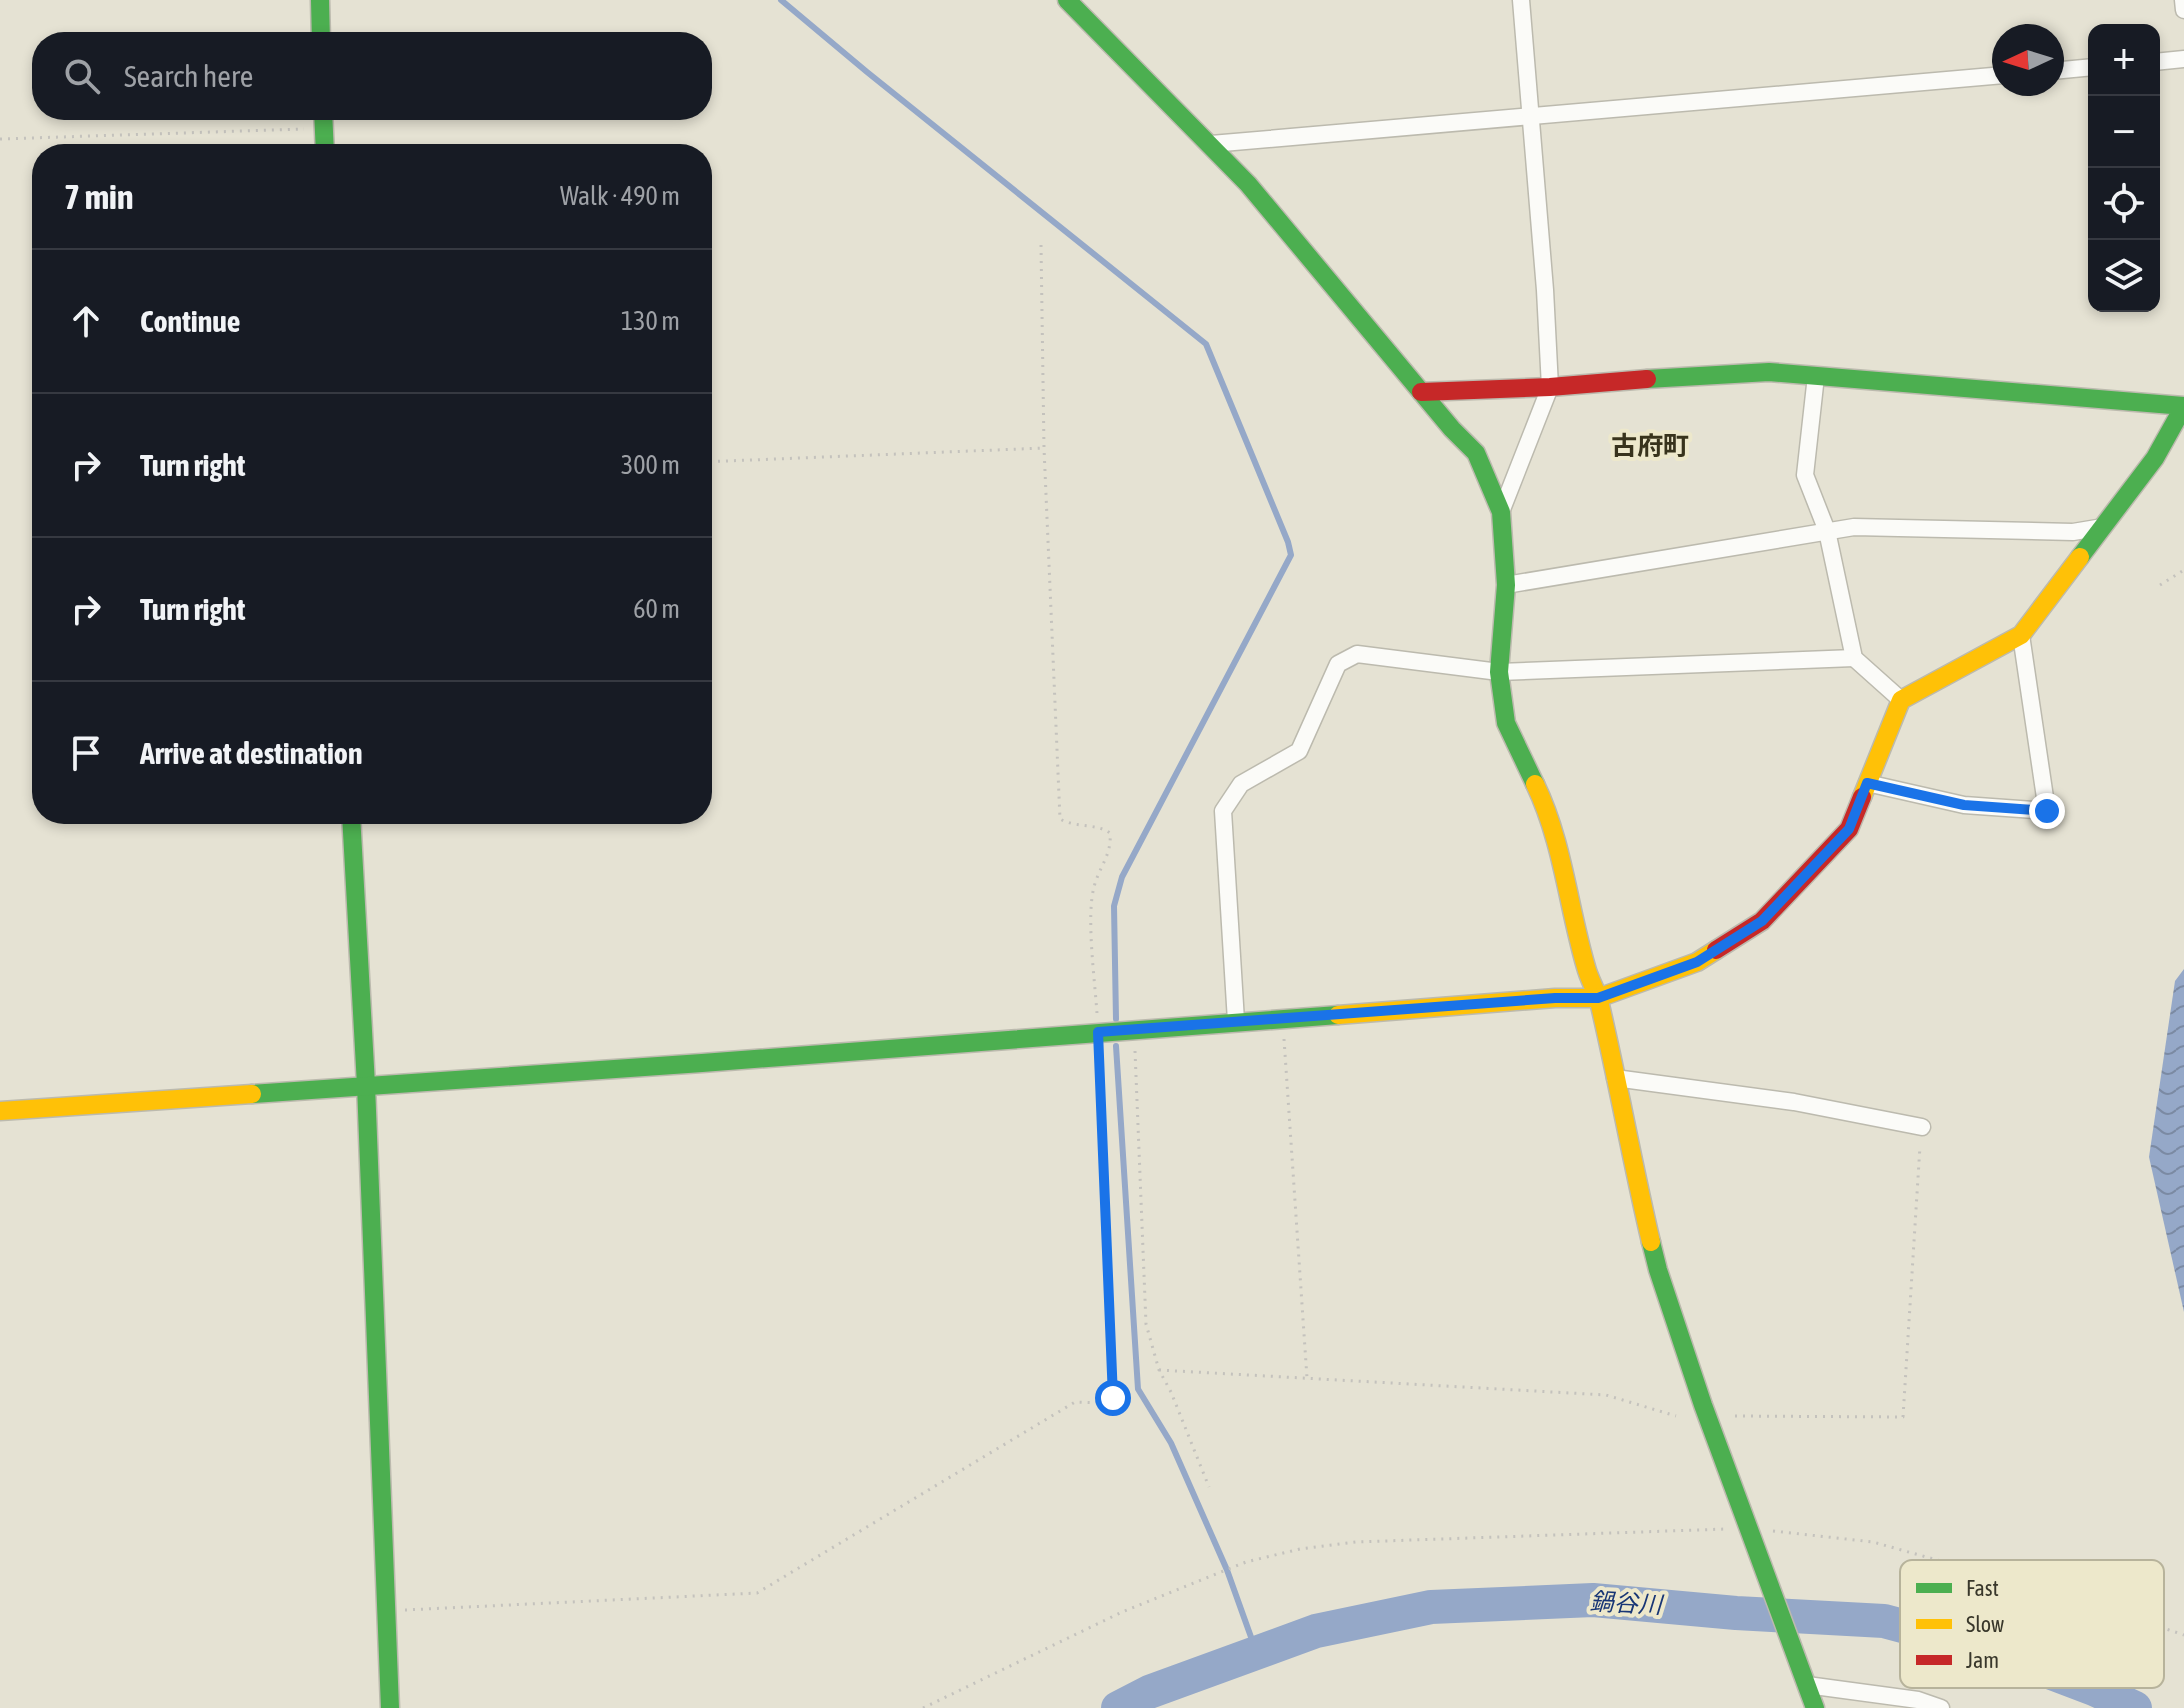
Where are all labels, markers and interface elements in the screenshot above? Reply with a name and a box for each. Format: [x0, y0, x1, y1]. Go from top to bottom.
north arrow [1992, 24, 2064, 96]
map controls [2088, 24, 2160, 312]
button: + [2088, 24, 2160, 96]
search box [32, 32, 712, 120]
icon: search [60, 54, 104, 98]
text: Search here [124, 59, 253, 93]
button: − [2088, 96, 2160, 168]
button: locate [2088, 168, 2160, 240]
text: 7 min [64, 177, 133, 216]
text: Walk · 490 m [560, 181, 680, 211]
button: layers [2088, 240, 2160, 312]
icon: ahead [64, 299, 108, 343]
text: Continue [140, 304, 240, 338]
text: 130 m [621, 306, 680, 336]
district label: 古府町 [1611, 431, 1689, 461]
icon: right [64, 443, 108, 487]
text: Turn right [140, 448, 246, 482]
text: 300 m [621, 450, 680, 480]
icon: right [64, 587, 108, 631]
text: Turn right [140, 592, 246, 626]
text: 60 m [633, 594, 680, 624]
icon: arrive [64, 731, 108, 775]
text: Arrive at destination [140, 736, 362, 770]
route end [2029, 793, 2065, 829]
route start [1095, 1380, 1131, 1416]
legend [1900, 1560, 2164, 1688]
text: Fast [1966, 1575, 1999, 1601]
water label: 鍋谷川 [1589, 1588, 1666, 1619]
text: Slow [1966, 1611, 2004, 1637]
text: Jam [1966, 1647, 1999, 1673]

